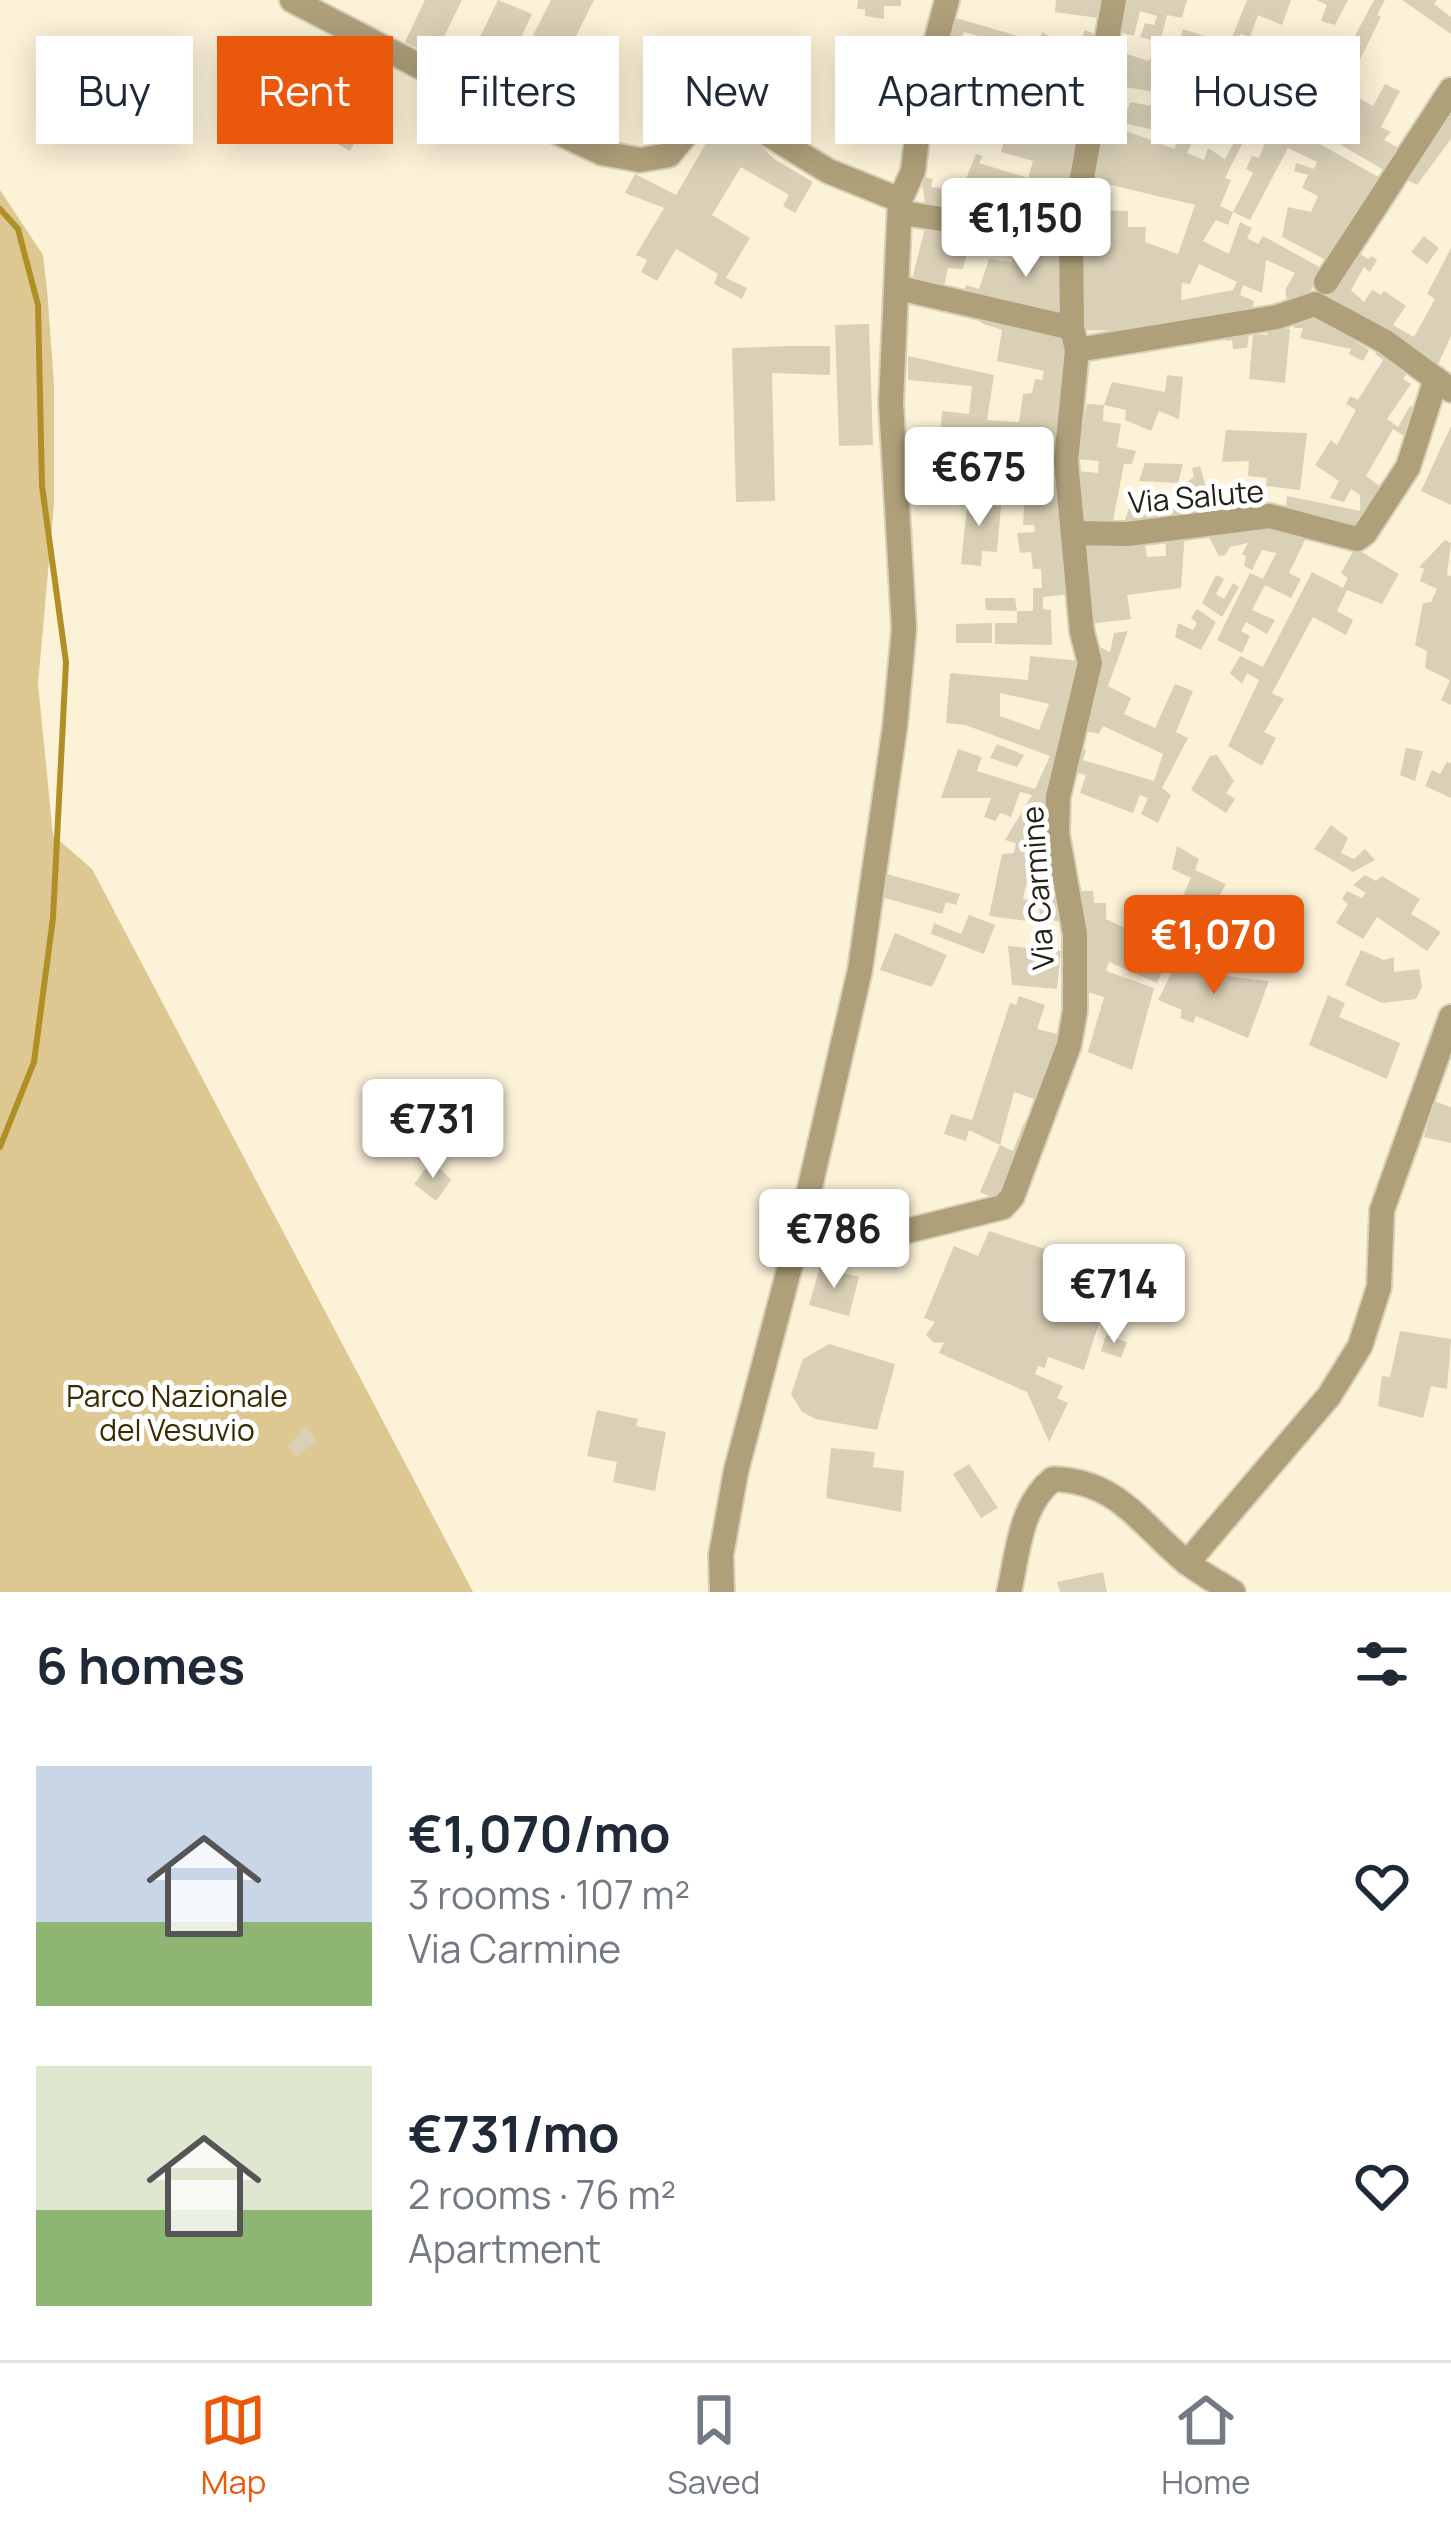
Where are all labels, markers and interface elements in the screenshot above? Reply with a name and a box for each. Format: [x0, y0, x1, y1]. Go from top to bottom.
chip: Buy [36, 36, 193, 144]
chip: Rent [217, 36, 393, 144]
chip: Filters [417, 36, 619, 144]
chip: New [643, 36, 811, 144]
chip: Apartment [835, 36, 1127, 144]
chip: House [1151, 36, 1360, 144]
pin: €1,150 [928, 178, 1124, 280]
text: €1,150 [969, 190, 1083, 244]
pin: €675 [908, 427, 1050, 529]
text: €675 [932, 439, 1026, 493]
street label: Via Salute [1126, 470, 1266, 522]
street label: Via Carmine [1011, 805, 1063, 971]
pin: €1,070 [1116, 895, 1312, 997]
text: €1,070 [1151, 907, 1277, 961]
pin: €731 [362, 1079, 504, 1181]
text: €731 [389, 1091, 477, 1145]
pin: €786 [763, 1189, 905, 1291]
text: €786 [786, 1201, 882, 1255]
pin: €714 [1043, 1244, 1185, 1346]
text: €714 [1070, 1256, 1158, 1310]
park label: Parco Nazionale del Vesuvio [66, 1375, 288, 1450]
text: 6 homes [36, 1630, 245, 1699]
icon: filters [1349, 1631, 1415, 1697]
text: €1,070/mo [408, 1798, 670, 1867]
icon: home [132, 1814, 276, 1958]
icon: heart [1349, 1853, 1415, 1919]
text: 3 rooms · 107 m² [408, 1867, 690, 1921]
text: Via Carmine [408, 1921, 621, 1975]
text: €731/mo [408, 2098, 620, 2167]
icon: home [132, 2114, 276, 2258]
icon: heart [1349, 2153, 1415, 2219]
text: 2 rooms · 76 m² [408, 2167, 676, 2221]
text: Apartment [408, 2221, 601, 2275]
tab: Map [200, 2387, 266, 2504]
tab: Saved [667, 2387, 760, 2504]
tab: Home [1161, 2387, 1251, 2504]

